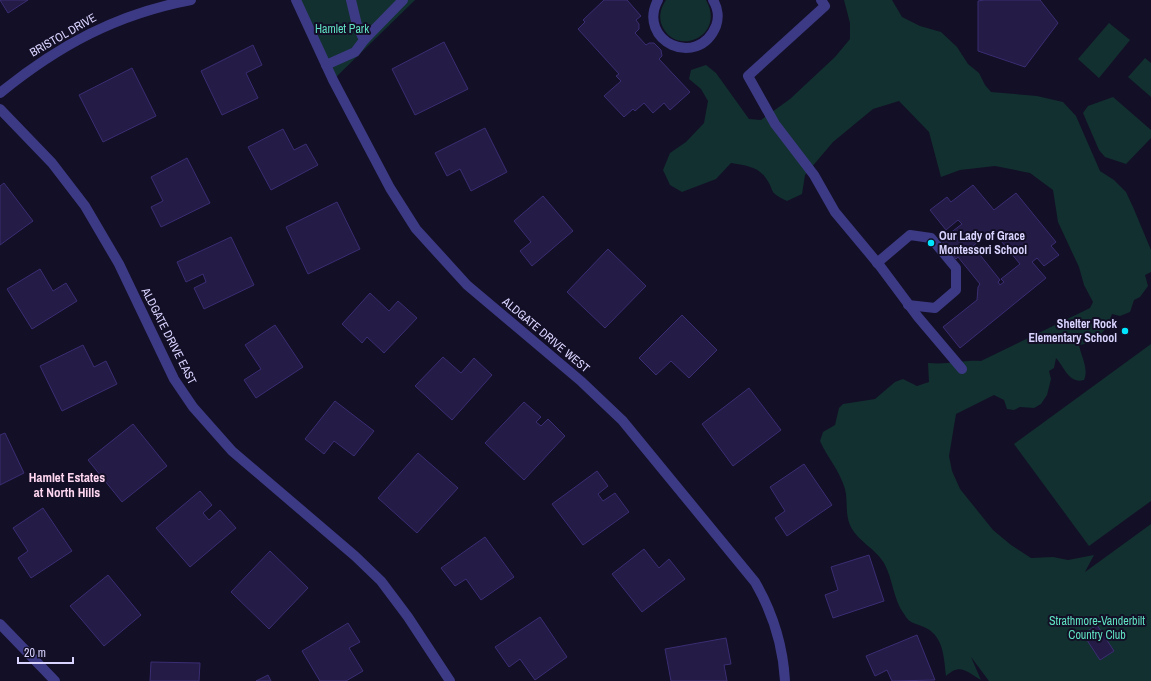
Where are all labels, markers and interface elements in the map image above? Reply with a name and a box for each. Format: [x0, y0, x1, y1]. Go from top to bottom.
street label: BRISTOL DRIVE [27, 9, 99, 61]
park label: Hamlet Park [315, 21, 369, 37]
place label: Our Lady of Grace Montessori School [939, 228, 1027, 258]
marker: Our Lady of Grace Montessori School [926, 238, 936, 248]
street label: ALDGATE DRIVE EAST [137, 284, 200, 387]
street label: ALDGATE DRIVE WEST [498, 293, 593, 376]
place label: Shelter Rock Elementary School [1028, 316, 1118, 346]
marker: Shelter Rock Elementary School [1120, 326, 1130, 336]
district label: Hamlet Estates at North Hills [29, 469, 105, 501]
park label: Strathmore-Vanderbilt Country Club [1049, 613, 1145, 643]
scale bar [18, 639, 73, 665]
text: 20 m [24, 645, 46, 661]

